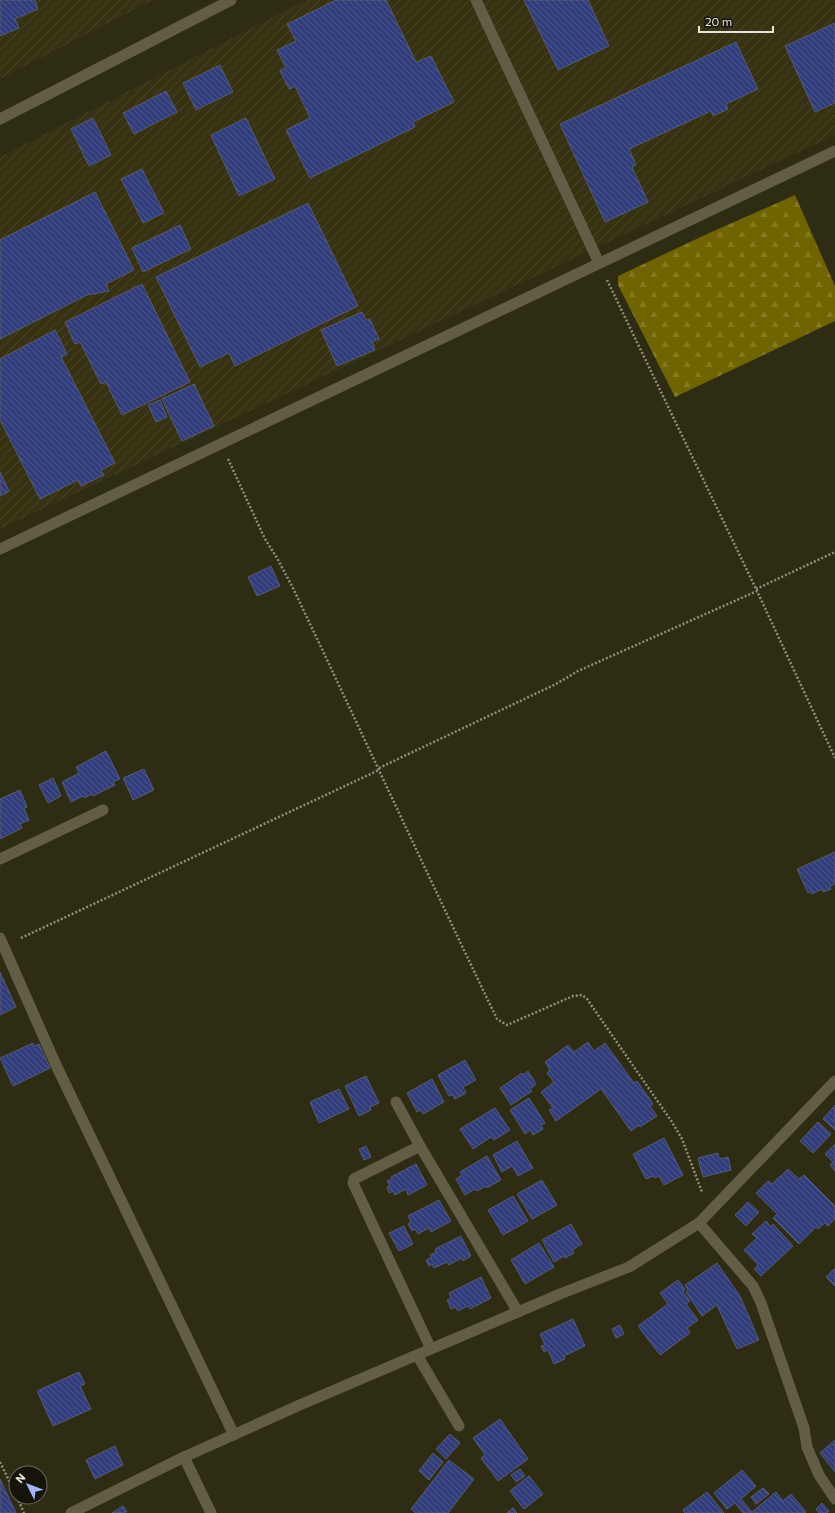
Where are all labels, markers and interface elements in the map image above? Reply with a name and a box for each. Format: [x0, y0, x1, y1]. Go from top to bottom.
scale bar [699, 8, 773, 34]
text: 20 m [705, 14, 732, 28]
north arrow [8, 1465, 48, 1505]
text: N [13, 1471, 28, 1485]

